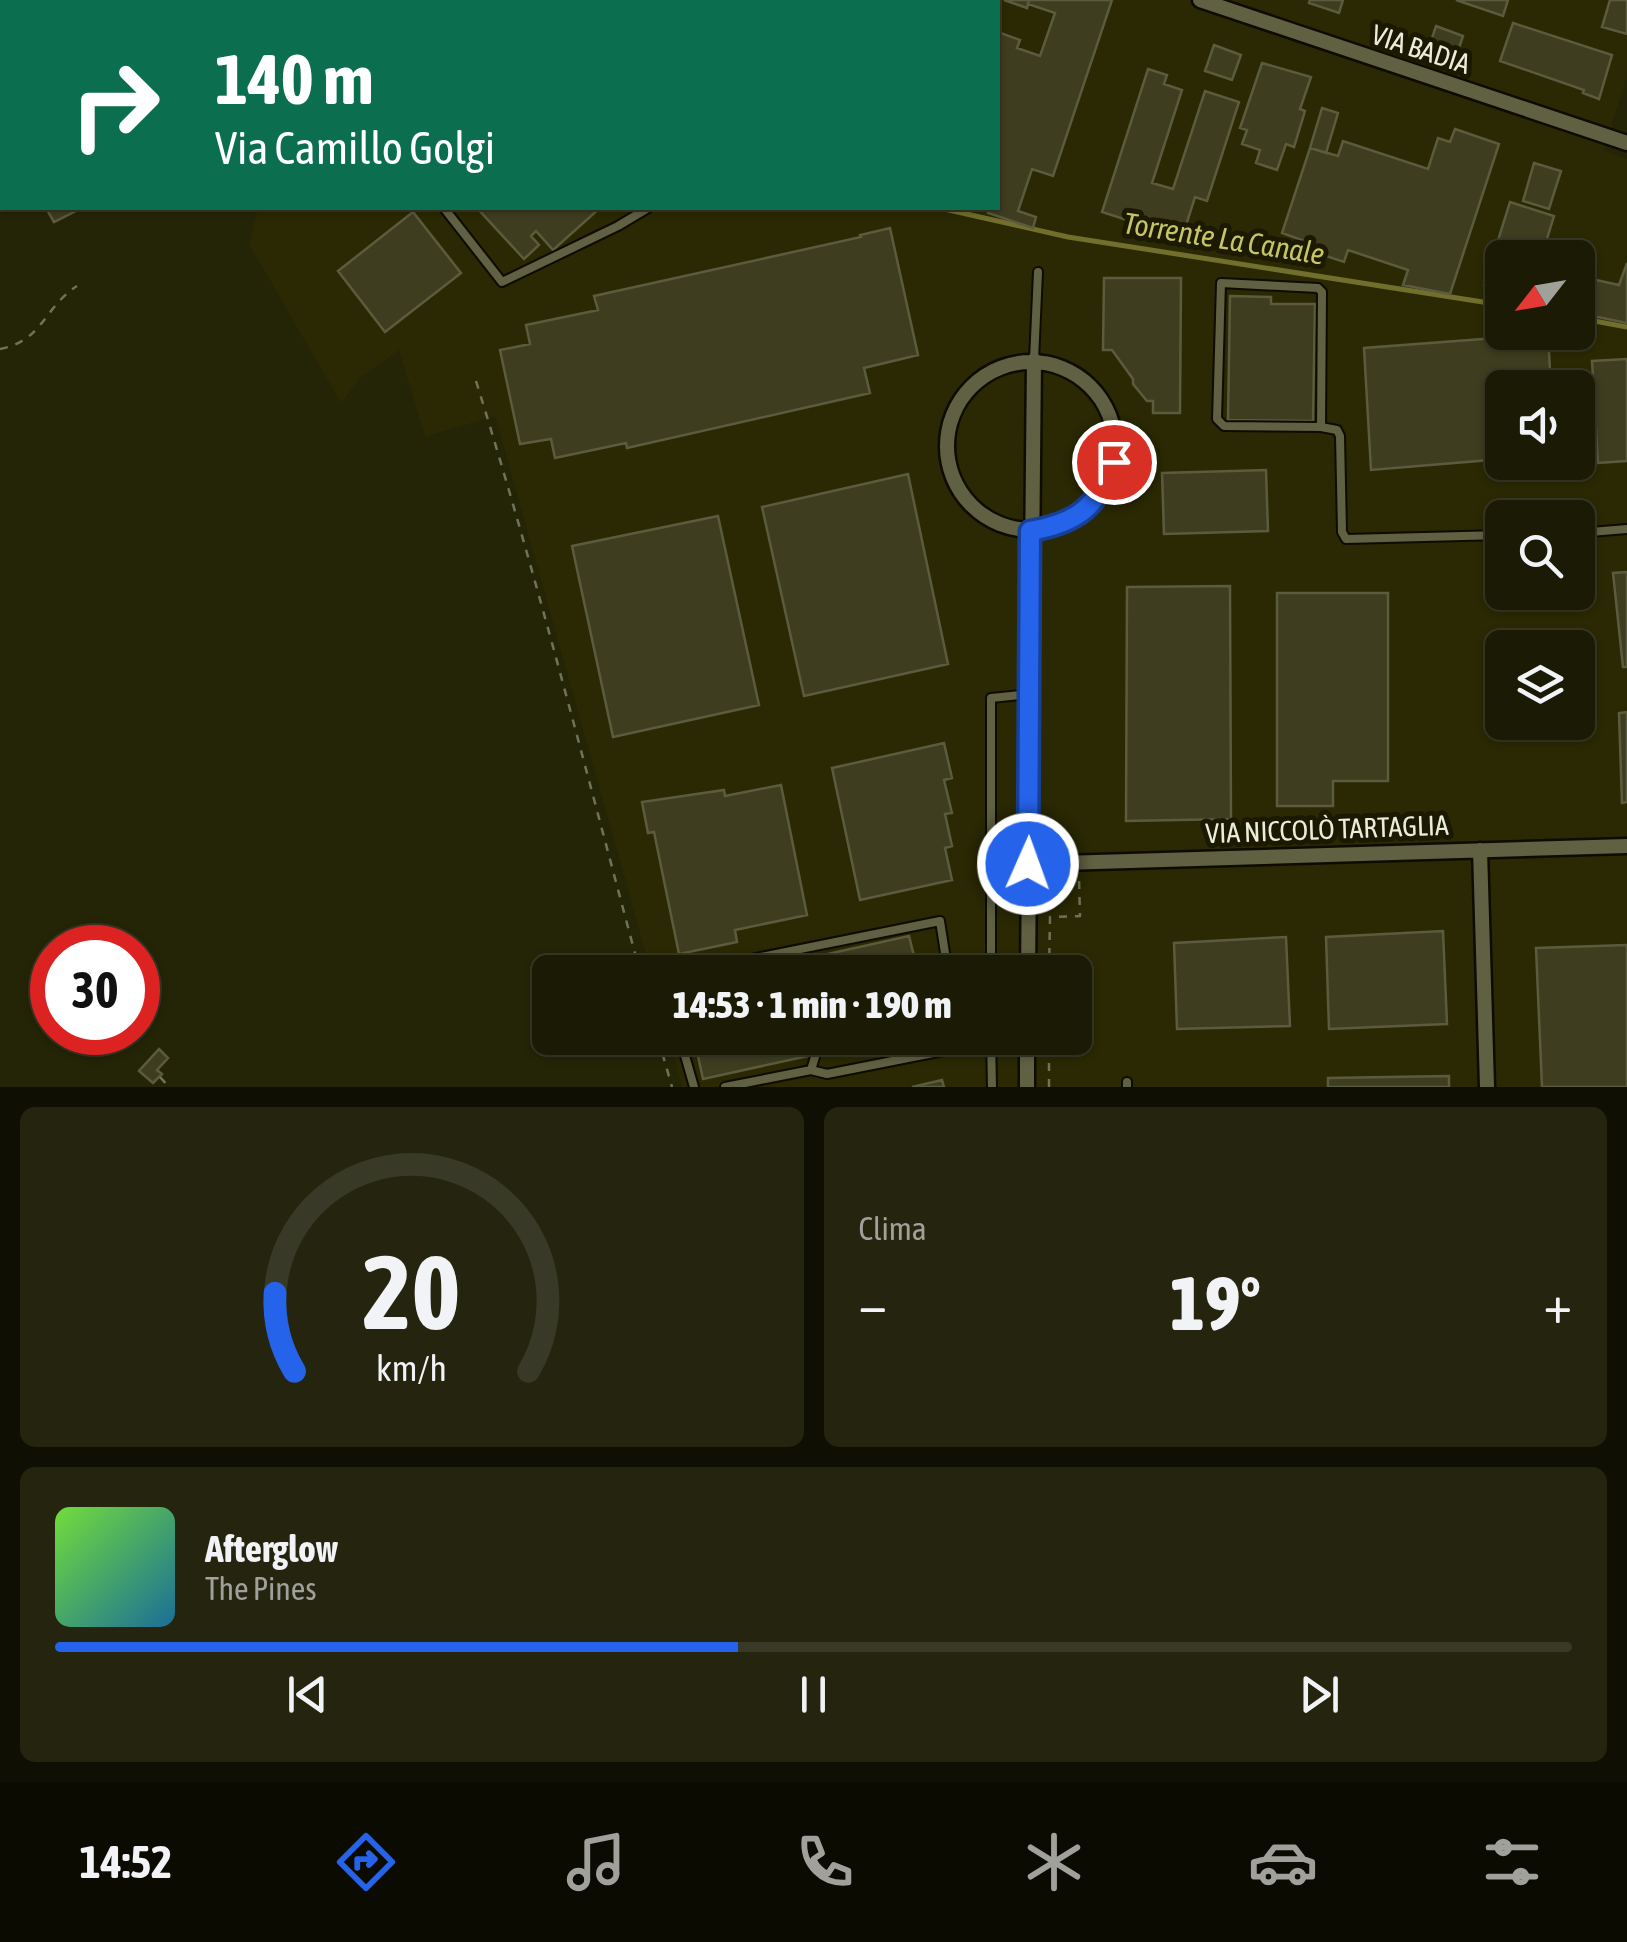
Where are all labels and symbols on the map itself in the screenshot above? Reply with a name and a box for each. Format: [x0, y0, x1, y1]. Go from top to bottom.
street label: VIA BADIA [1368, 18, 1475, 80]
water label: Torrente La Canale [1121, 205, 1327, 271]
north arrow [1485, 240, 1595, 350]
pin [1072, 420, 1157, 505]
street label: VIA NICCOLÒ TARTAGLIA [1205, 809, 1449, 849]
position arrow [976, 812, 1080, 916]
speed limit sign: 30 [30, 925, 160, 1055]

